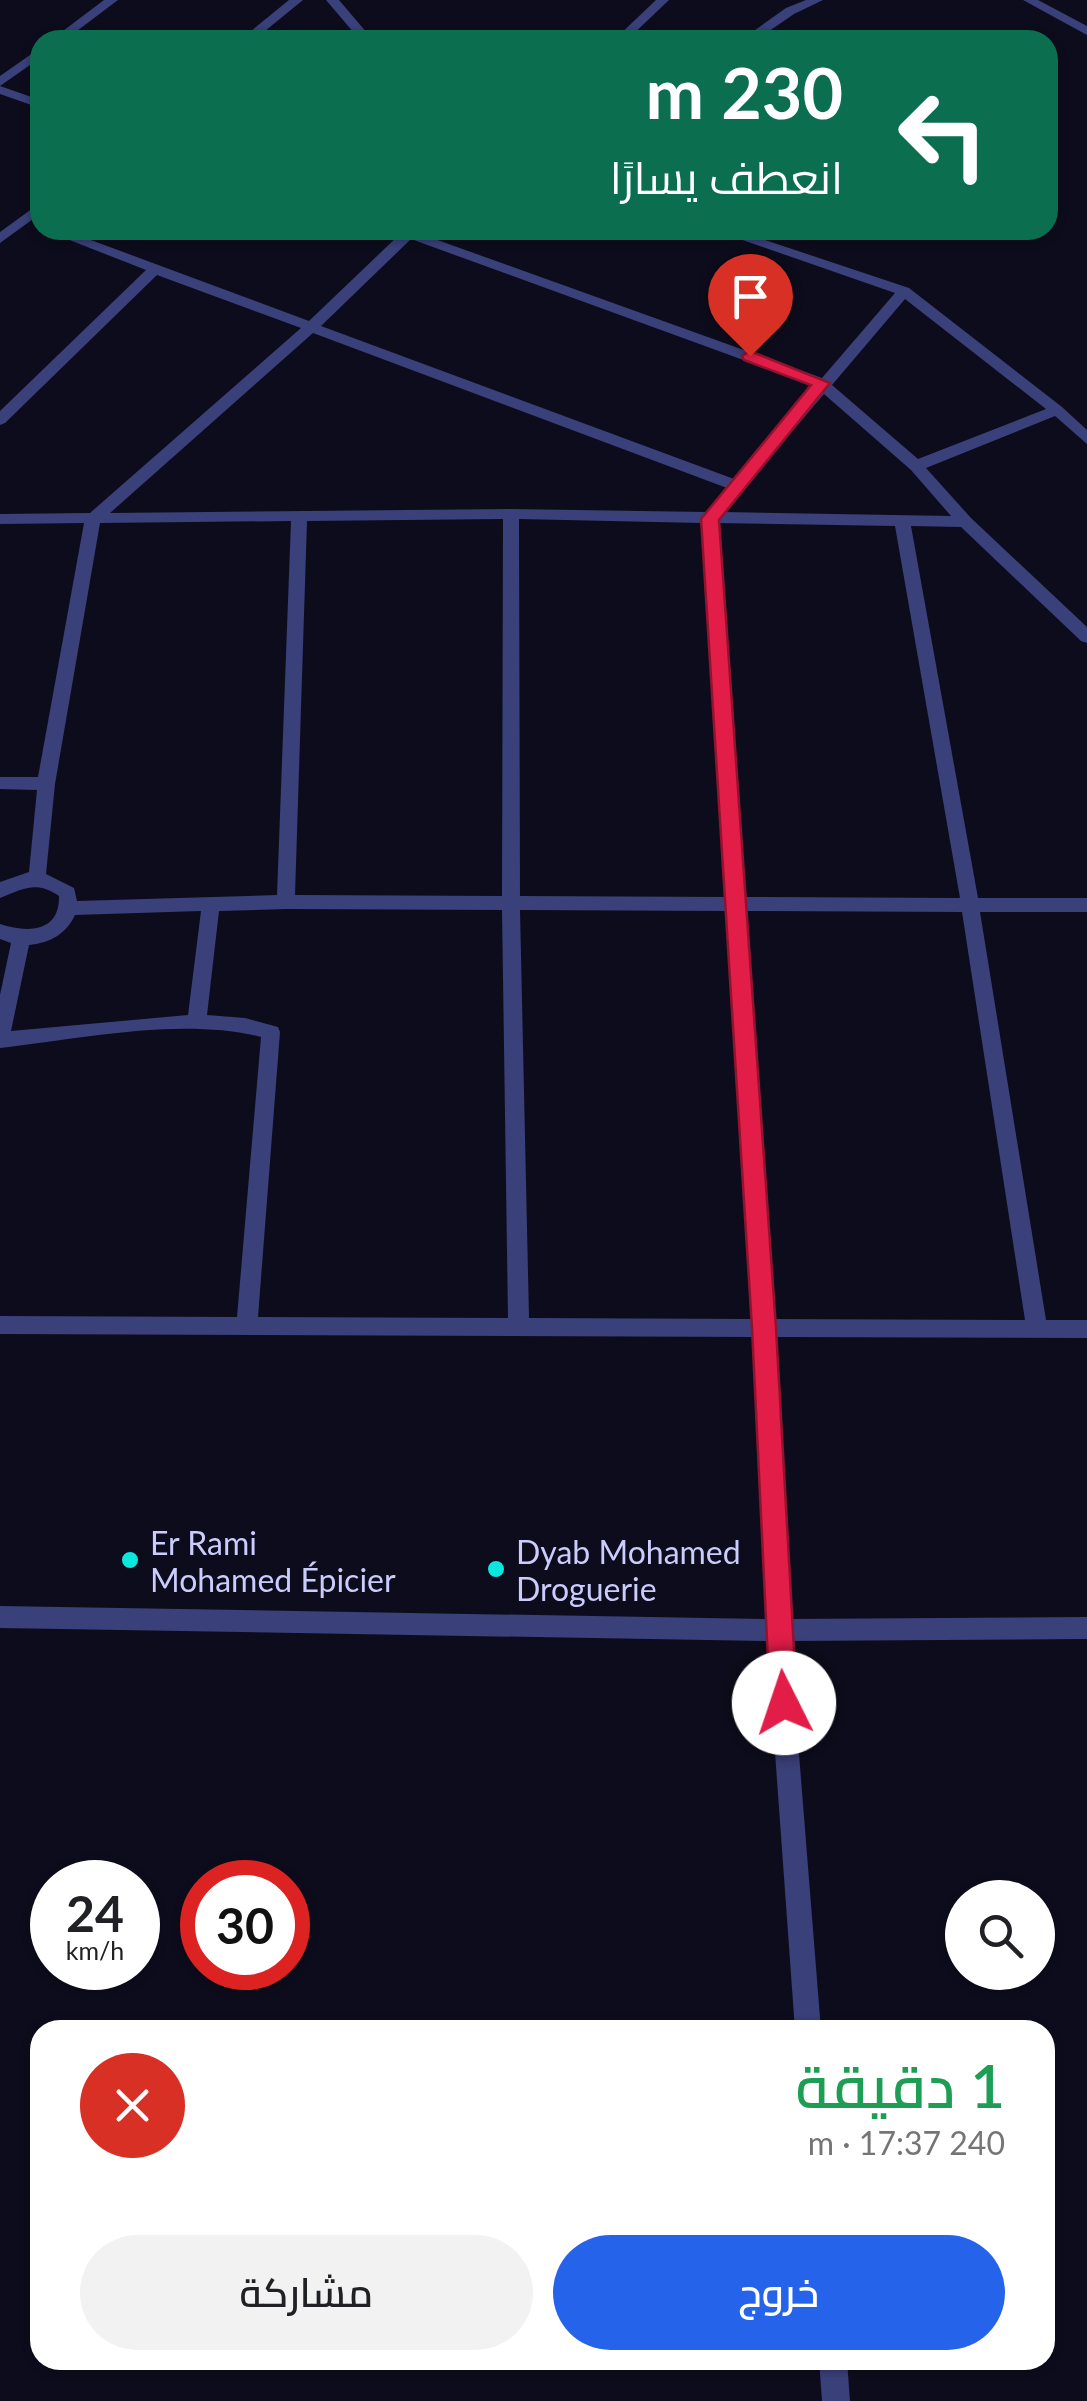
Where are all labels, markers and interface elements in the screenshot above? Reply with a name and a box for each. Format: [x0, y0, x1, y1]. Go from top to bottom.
text: 230 m [646, 50, 843, 134]
icon: left [878, 70, 1008, 200]
text: انعطف يسارًا [610, 150, 843, 204]
pin [708, 254, 793, 357]
icon: arrive [723, 269, 778, 324]
place label: Er Rami Mohamed Épicier [150, 1523, 396, 1599]
place label: Dyab Mohamed Droguerie [516, 1532, 741, 1608]
marker: Er Rami Mohamed Épicier [119, 1549, 141, 1571]
marker: Dyab Mohamed Droguerie [485, 1558, 507, 1580]
position arrow [732, 1651, 836, 1755]
speed limit sign: 30 [180, 1860, 310, 1990]
map controls [945, 1880, 1055, 1990]
button: search [945, 1880, 1055, 1990]
text: 24 [66, 1883, 124, 1943]
text: km/h [66, 1935, 124, 1965]
text: 1 دقيقة [795, 2049, 1005, 2121]
button: close [80, 2053, 185, 2158]
text: 240 m · 17:37 [808, 2123, 1005, 2162]
button: مشاركة [80, 2235, 533, 2350]
button: خروج [553, 2235, 1005, 2350]

